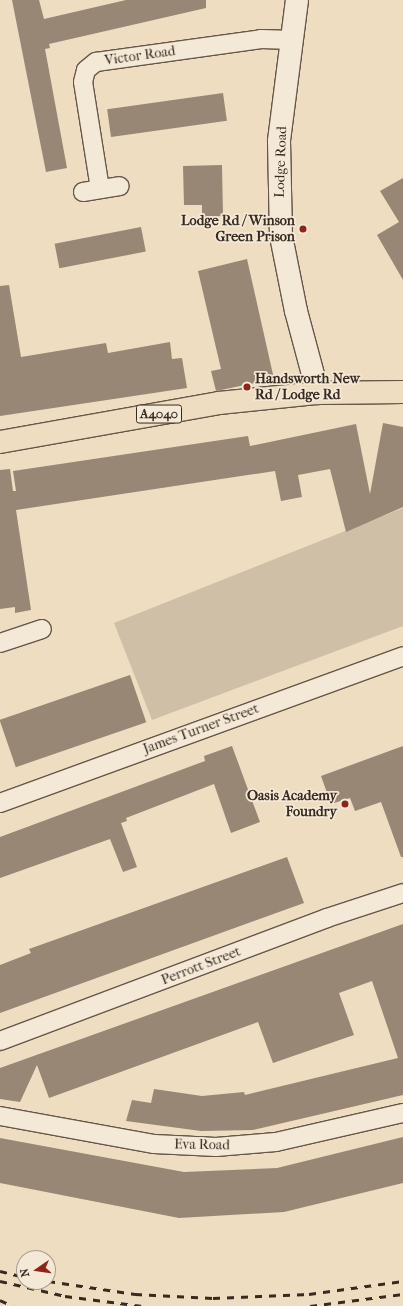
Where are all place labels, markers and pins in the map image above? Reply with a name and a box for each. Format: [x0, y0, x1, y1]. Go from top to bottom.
place label: Lodge Rd / Winson Green Prison [181, 213, 295, 246]
marker: Lodge Rd / Winson Green Prison [298, 224, 308, 234]
place label: Handsworth New Rd / Lodge Rd [255, 371, 360, 404]
marker: Handsworth New Rd / Lodge Rd [242, 382, 252, 392]
place label: Oasis Academy Foundry [247, 788, 337, 820]
marker: Oasis Academy Foundry [340, 799, 350, 809]

